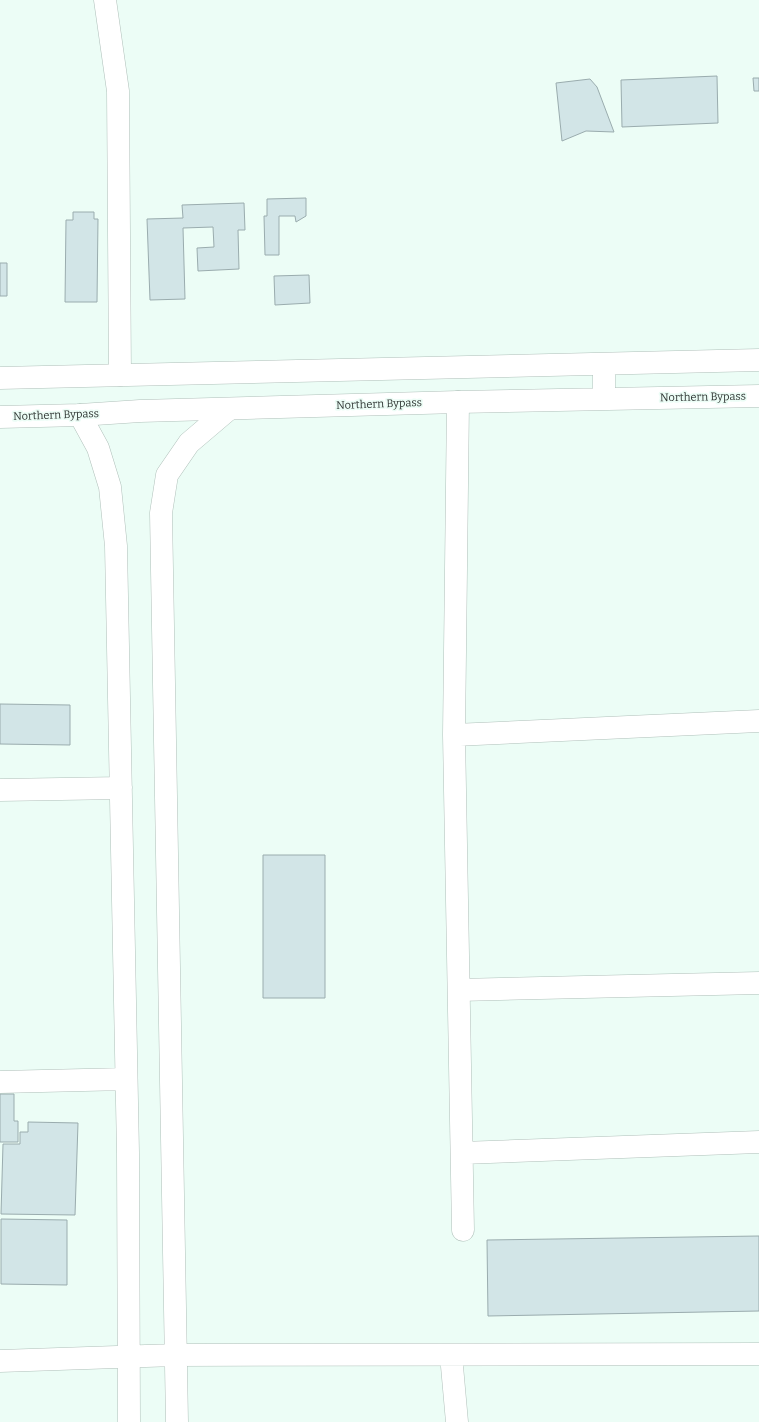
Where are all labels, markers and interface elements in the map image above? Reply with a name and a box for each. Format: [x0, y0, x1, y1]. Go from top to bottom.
street label: Northern Bypass [660, 390, 746, 404]
street label: Northern Bypass [336, 396, 422, 412]
street label: Northern Bypass [13, 407, 99, 423]

